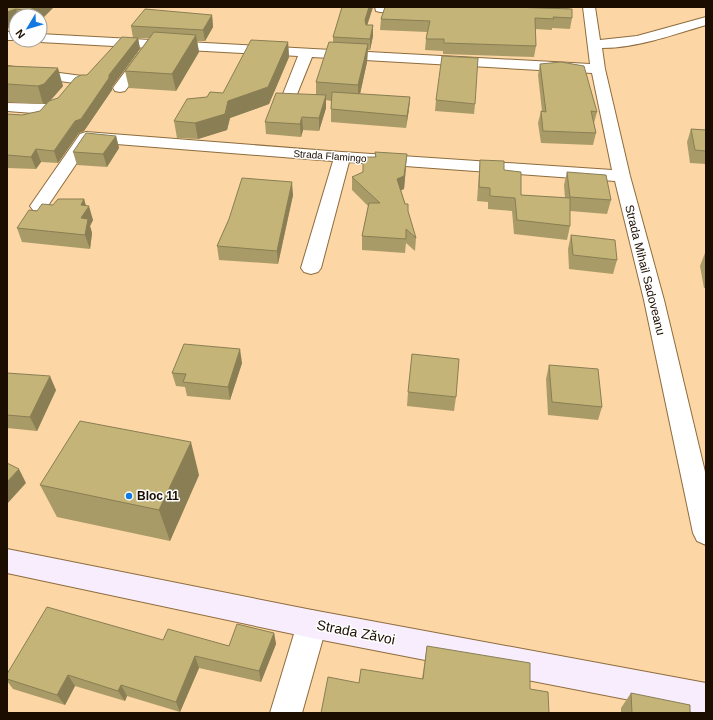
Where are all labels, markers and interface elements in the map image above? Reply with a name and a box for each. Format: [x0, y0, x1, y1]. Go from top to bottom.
north arrow [8, 8, 48, 48]
text: N [13, 27, 27, 41]
street label: Strada Flamingo [293, 148, 367, 164]
street label: Strada Mihail Sadoveanu [622, 203, 668, 337]
place label: Bloc 11 [137, 489, 179, 503]
marker: Bloc 11 [124, 491, 134, 501]
street label: Strada Zăvoi [316, 617, 396, 647]

